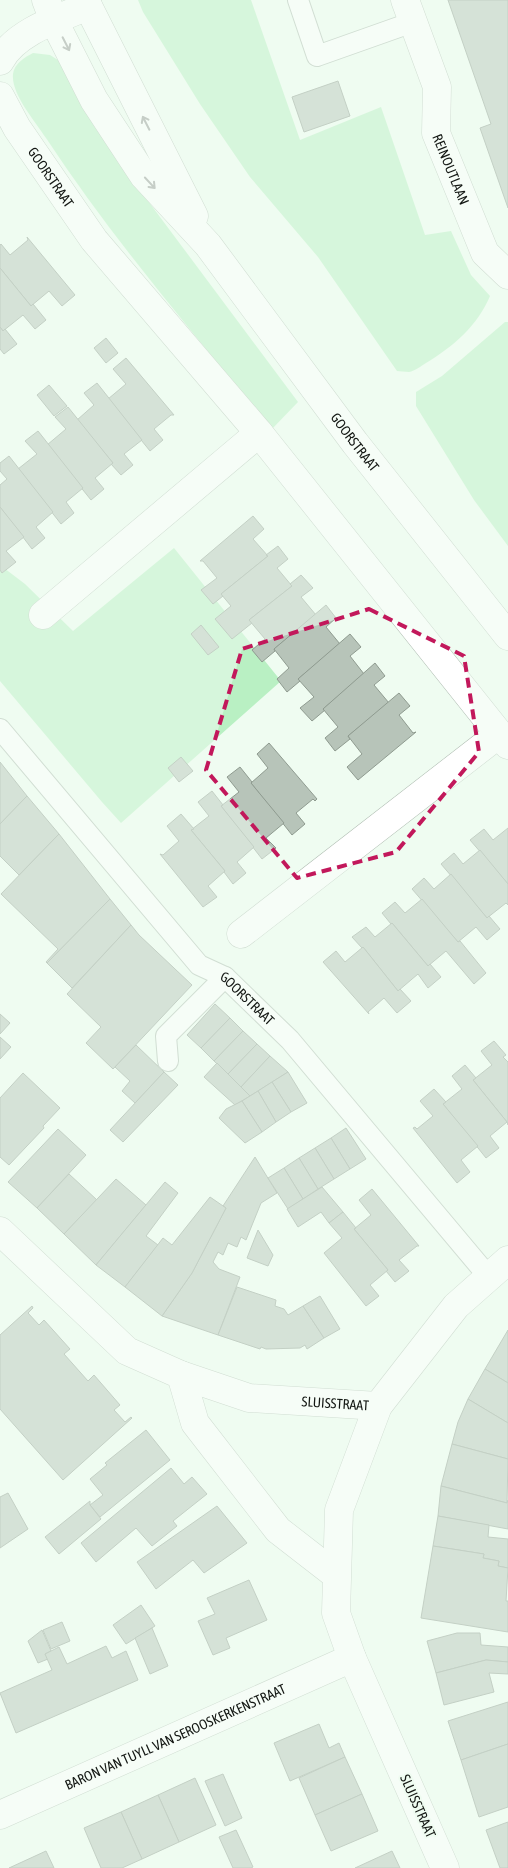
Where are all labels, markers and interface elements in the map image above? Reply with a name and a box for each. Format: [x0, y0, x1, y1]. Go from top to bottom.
one-way arrow [61, 37, 71, 52]
one-way arrow [141, 116, 151, 131]
street label: REINOUTLAAN [429, 132, 472, 207]
street label: GOORSTRAAT [25, 144, 77, 210]
one-way arrow [144, 176, 156, 189]
street label: GOORSTRAAT [328, 410, 382, 475]
street label: GOORSTRAAT [218, 968, 277, 1028]
street label: SLUISSTRAAT [301, 1393, 369, 1413]
street label: BARON VAN TUYLL VAN SEROOSKERKENSTRAAT [63, 1681, 288, 1793]
street label: SLUISSTRAAT [397, 1772, 439, 1840]

